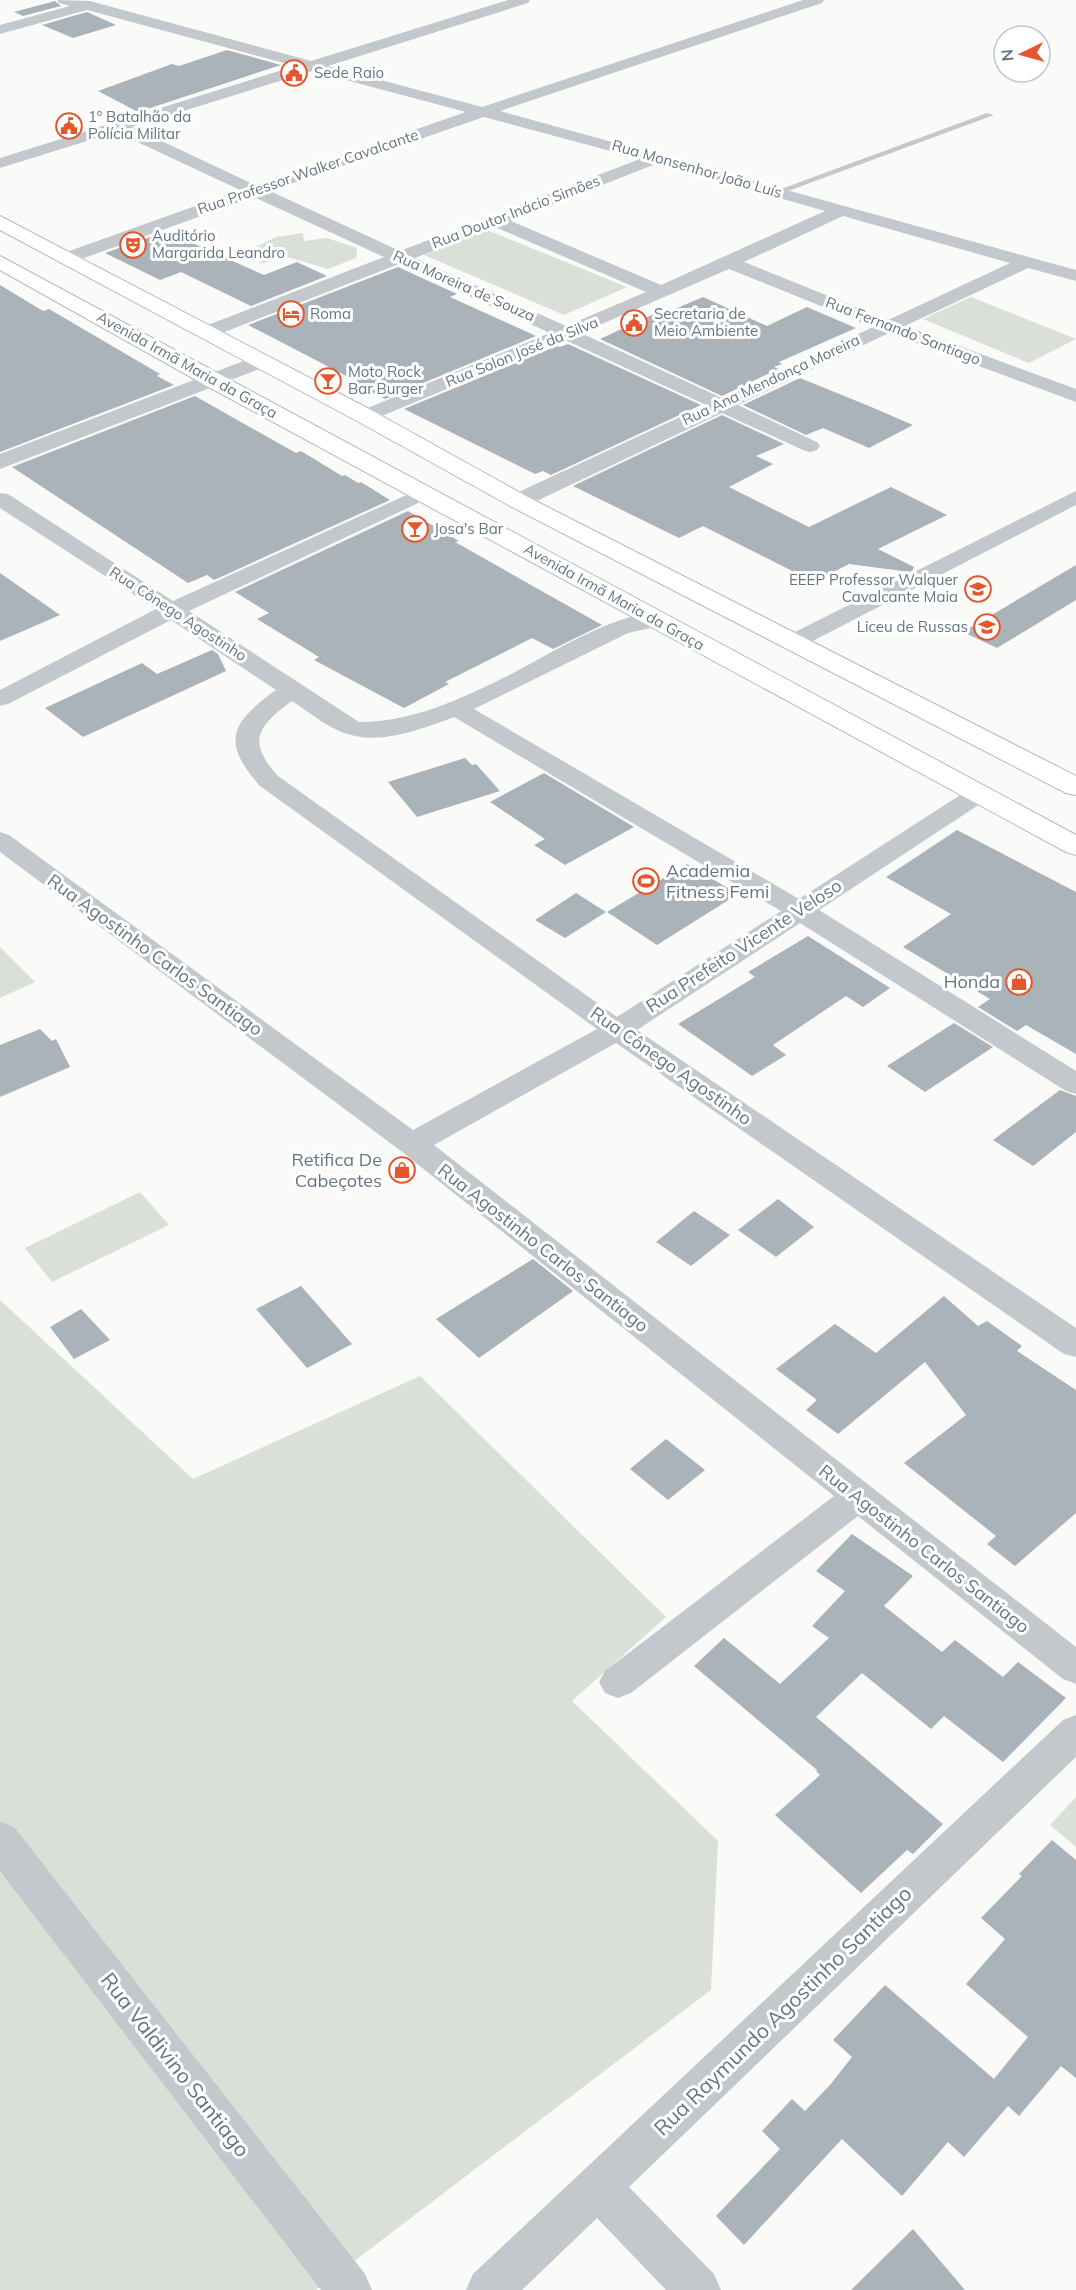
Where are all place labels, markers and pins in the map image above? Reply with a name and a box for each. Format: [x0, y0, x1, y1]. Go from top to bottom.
public building icon: Sede Raio [279, 58, 309, 88]
place label: Sede Raio [314, 63, 384, 82]
place label: 1º Batalhão da Polícia Militar [88, 107, 191, 143]
public building icon: 1º Batalhão da Polícia Militar [54, 111, 84, 141]
place label: Auditório Margarida Leandro [152, 226, 285, 262]
theatre icon: Auditório Margarida Leandro [118, 230, 148, 260]
hotel icon: Roma [276, 299, 306, 329]
place label: Roma [310, 304, 351, 323]
place label: Secretaria de Meio Ambiente [654, 304, 758, 340]
public building icon: Secretaria de Meio Ambiente [619, 308, 649, 338]
place label: Moto Rock Bar Burger [348, 362, 424, 398]
bar icon: Moto Rock Bar Burger [313, 366, 343, 396]
bar icon: Josa's Bar [400, 514, 430, 544]
place label: Josa's Bar [434, 519, 504, 538]
place label: EEEP Professor Walquer Cavalcante Maia [789, 570, 959, 606]
school or university icon: EEEP Professor Walquer Cavalcante Maia [963, 574, 993, 604]
school or university icon: Liceu de Russas [972, 612, 1002, 642]
place label: Liceu de Russas [857, 617, 968, 636]
place label: Academia Fitness Femi [666, 859, 769, 903]
sports icon: Academia Fitness Femi [631, 866, 661, 896]
shop icon: Honda [1004, 967, 1034, 997]
place label: Honda [944, 970, 1000, 993]
place label: Retifica De Cabeçotes [291, 1148, 382, 1192]
shop icon: Retifica De Cabeçotes [387, 1155, 417, 1185]

